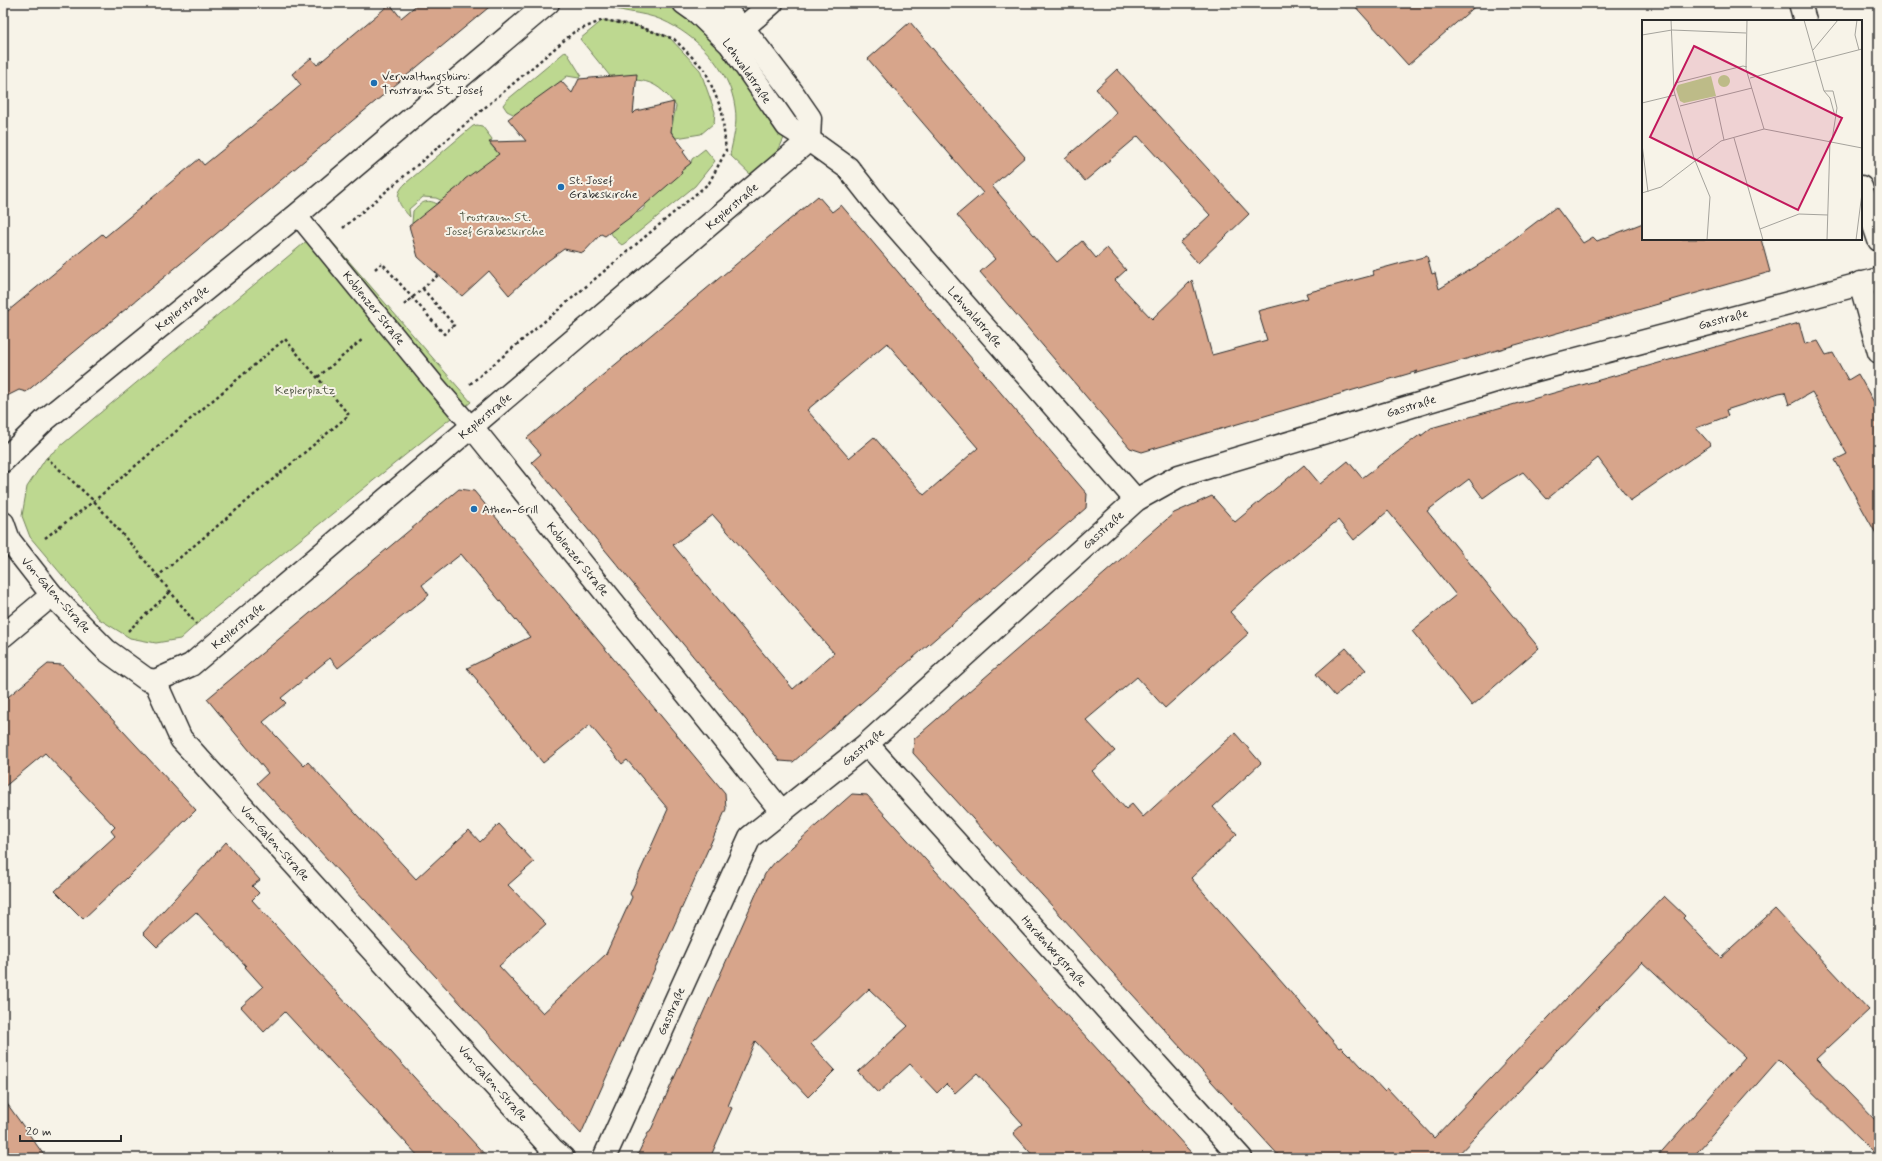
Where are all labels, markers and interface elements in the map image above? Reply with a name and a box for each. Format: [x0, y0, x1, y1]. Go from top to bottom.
inset map [1642, 20, 1862, 240]
street label: Lehwaldstraße [718, 36, 775, 107]
place label: Verwaltungsbüro: Trostraum St. Josef [382, 69, 484, 99]
marker: Verwaltungsbüro: Trostraum St. Josef [369, 78, 379, 88]
place label: St. Josef Grabeskirche [569, 173, 638, 203]
street label: Keplerstraße [703, 179, 762, 234]
marker: St. Josef Grabeskirche [556, 182, 566, 192]
park label: Trostraum St. Josef Grabeskirche [446, 210, 545, 240]
street label: Koblenzer Straße [338, 268, 408, 349]
street label: Keplerstraße [152, 282, 213, 335]
street label: Lehwaldstraße [943, 284, 1005, 352]
street label: Gasstraße [1697, 306, 1750, 334]
park label: Keplerplatz [275, 383, 336, 399]
street label: Keplerstraße [456, 390, 516, 444]
street label: Gasstraße [1385, 392, 1438, 422]
place label: Athen-Grill [482, 502, 538, 518]
marker: Athen-Grill [469, 504, 479, 514]
street label: Gasstraße [1079, 508, 1128, 554]
street label: Koblenzer Straße [542, 519, 612, 600]
street label: Von-Galen-Straße [17, 554, 94, 637]
street label: Keplerstraße [209, 600, 269, 654]
street label: Gasstraße [839, 725, 888, 770]
street label: Von-Galen-Straße [236, 802, 313, 885]
street label: Hardenbergstraße [1016, 913, 1090, 991]
street label: Gasstraße [654, 985, 690, 1038]
street label: Von-Galen-Straße [454, 1042, 531, 1125]
scale bar [20, 1117, 121, 1143]
text: 20 m [26, 1124, 52, 1140]

